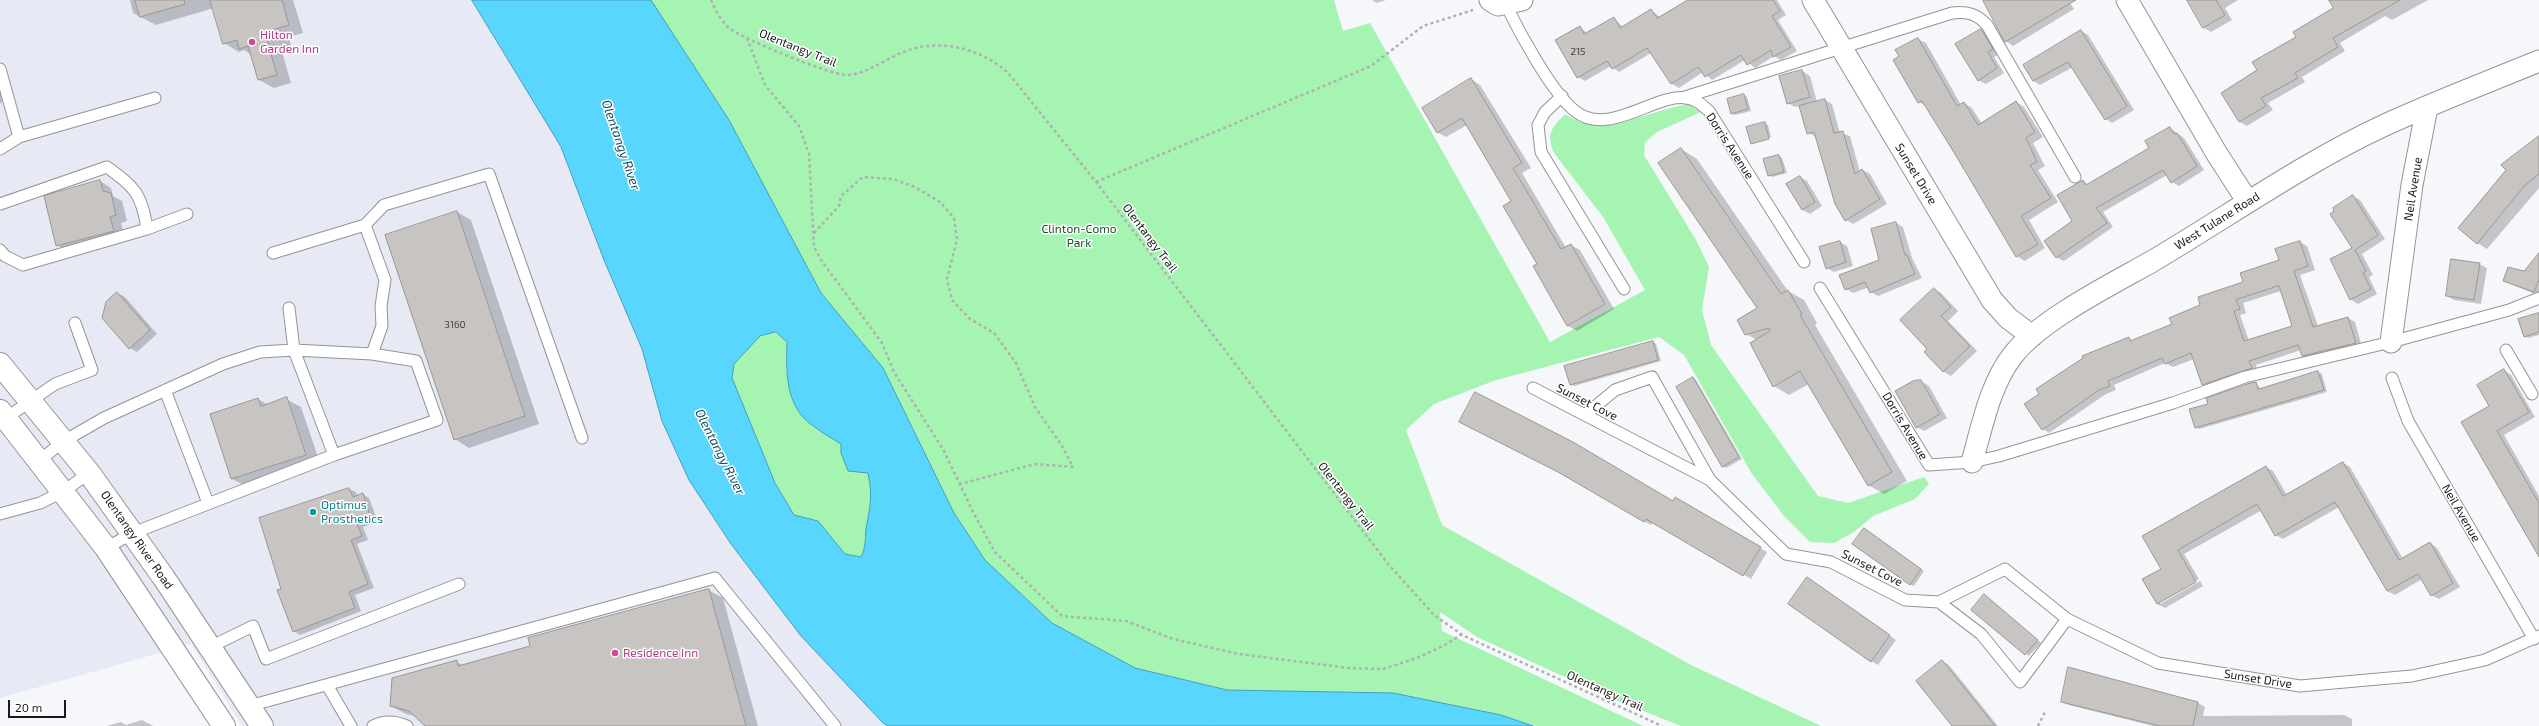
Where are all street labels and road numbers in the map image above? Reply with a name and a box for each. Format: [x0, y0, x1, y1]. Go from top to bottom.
street label: Olentangy Trail [757, 26, 839, 70]
street label: Dorris Avenue [1703, 110, 1757, 182]
street label: Sunset Drive [1892, 141, 1940, 207]
street label: Neil Avenue [2401, 156, 2425, 222]
street label: West Tulane Road [2172, 189, 2262, 253]
street label: Olentangy Trail [1119, 201, 1181, 275]
street label: Sunset Cove [1554, 380, 1620, 424]
street label: Dorris Avenue [1879, 390, 1931, 462]
street label: Olentangy Trail [1315, 459, 1377, 533]
street label: Neil Avenue [2439, 482, 2483, 544]
street label: Olentangy River Road [98, 488, 176, 592]
street label: Sunset Cove [1839, 546, 1905, 590]
street label: Sunset Drive [2223, 667, 2293, 691]
street label: Olentangy Trail [1564, 668, 1646, 714]

